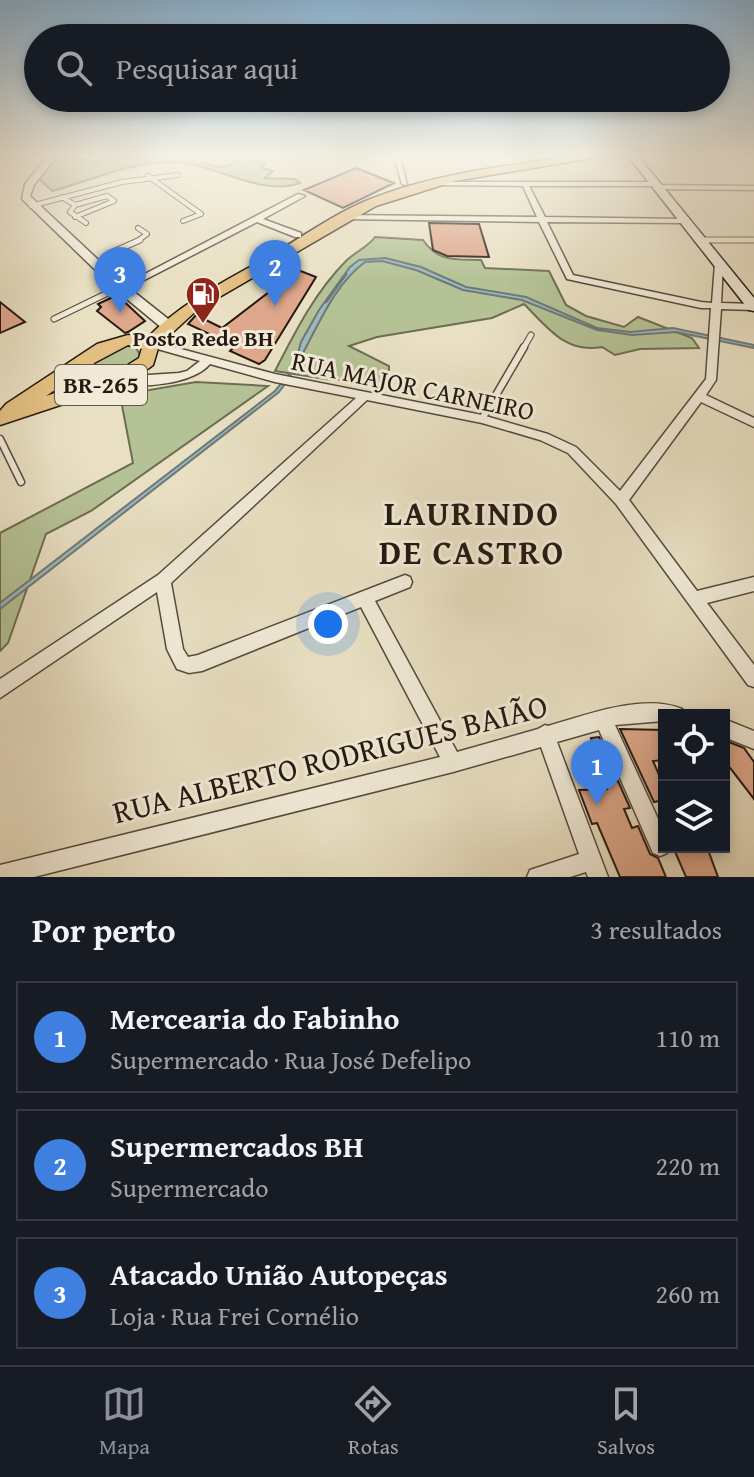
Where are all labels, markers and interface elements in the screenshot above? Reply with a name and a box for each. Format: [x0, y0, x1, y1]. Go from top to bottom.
search box [24, 24, 730, 112]
icon: search [52, 46, 96, 90]
text: Pesquisar aqui [116, 46, 298, 90]
pin: 2 [249, 240, 301, 306]
pin: 3 [94, 247, 146, 313]
fuel station icon: Posto Rede BH [184, 275, 222, 325]
place label: Posto Rede BH [133, 322, 273, 354]
street label: RUA MAJOR CARNEIRO [288, 341, 538, 430]
road number: BR-265 [55, 365, 147, 405]
district label: LAURINDO DE CASTRO [379, 488, 565, 576]
your location [308, 604, 348, 644]
street label: RUA ALBERTO RODRIGUES BAIÃO [108, 682, 552, 835]
map controls [658, 709, 730, 853]
button: locate [658, 709, 730, 781]
pin: 1 [571, 739, 623, 805]
button: layers [658, 781, 730, 853]
text: Por perto [32, 905, 176, 954]
text: 3 resultados [591, 910, 722, 949]
text: Mercearia do Fabinho [110, 996, 400, 1040]
text: 1 [53, 1018, 67, 1057]
text: 110 m [655, 1018, 720, 1057]
text: Supermercado · Rua José Defelipo [110, 1040, 471, 1079]
text: Supermercados BH [110, 1124, 364, 1168]
text: 2 [53, 1146, 67, 1185]
text: 220 m [655, 1146, 720, 1185]
text: Supermercado [110, 1168, 268, 1207]
text: Atacado União Autopeças [110, 1252, 448, 1296]
text: 3 [53, 1274, 67, 1313]
text: 260 m [655, 1274, 720, 1313]
text: Loja · Rua Frei Cornélio [110, 1296, 359, 1335]
tab: Mapa [99, 1382, 150, 1462]
tab: Rotas [348, 1382, 399, 1462]
tab: Salvos [597, 1382, 655, 1462]

